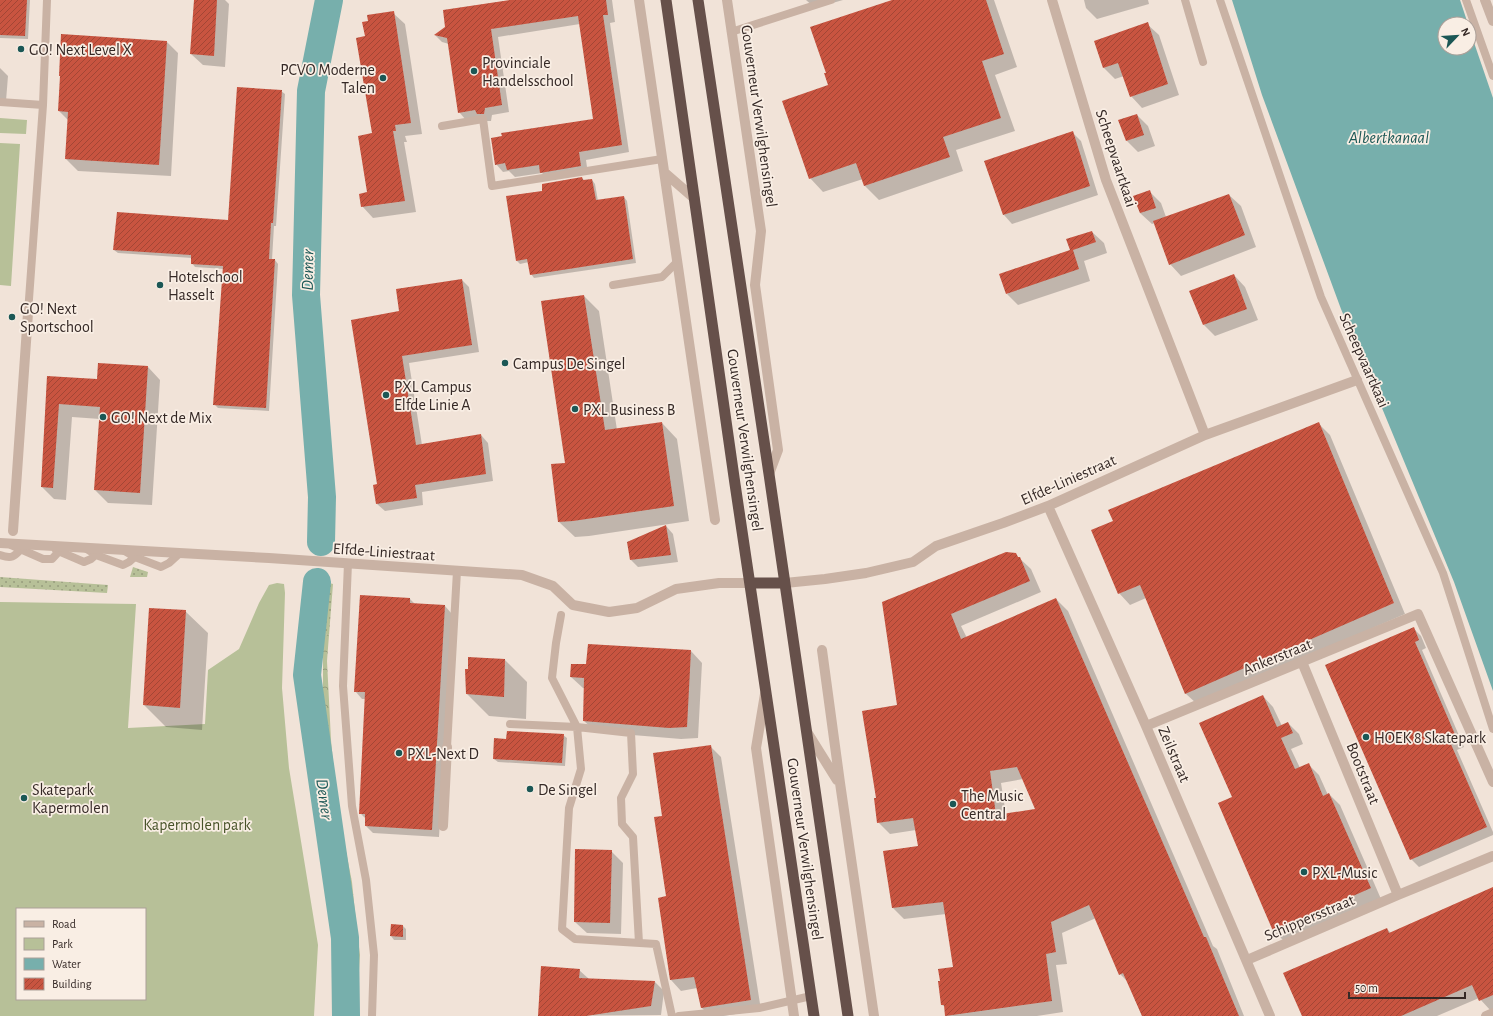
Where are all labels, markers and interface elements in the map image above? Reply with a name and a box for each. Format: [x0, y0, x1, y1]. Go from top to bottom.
north arrow [1437, 16, 1477, 56]
street label: Gouverneur Verwilghensingel [738, 24, 780, 208]
text: N [1459, 26, 1472, 38]
place label: GO! Next Level X [29, 42, 133, 58]
marker: GO! Next Level X [16, 44, 26, 54]
place label: Provinciale Handelsschool [482, 55, 574, 89]
place label: PCVO Moderne Talen [280, 62, 375, 96]
marker: Provinciale Handelsschool [469, 66, 479, 76]
marker: PCVO Moderne Talen [378, 73, 388, 83]
street label: Scheepvaartkaai [1093, 108, 1139, 209]
water label: Albertkanaal [1348, 129, 1429, 146]
water label: Demer [299, 249, 316, 291]
place label: Hotelschool Hasselt [168, 269, 243, 303]
marker: Hotelschool Hasselt [155, 280, 165, 290]
place label: GO! Next Sportschool [20, 301, 94, 335]
street label: Scheepvaartkaai [1336, 311, 1392, 410]
marker: GO! Next Sportschool [7, 312, 17, 322]
street label: Gouverneur Verwilghensingel [724, 348, 766, 532]
place label: Campus De Singel [513, 356, 625, 372]
marker: Campus De Singel [500, 358, 510, 368]
place label: PXL Campus Elfde Linie A [394, 379, 472, 413]
marker: PXL Campus Elfde Linie A [381, 390, 391, 400]
place label: PXL Business B [583, 402, 675, 418]
marker: PXL Business B [570, 404, 580, 414]
place label: GO! Next de Mix [111, 410, 212, 426]
marker: GO! Next de Mix [98, 412, 108, 422]
street label: Elfde-Liniestraat [1018, 452, 1118, 508]
street label: Elfde-Liniestraat [332, 540, 435, 564]
street label: Ankerstraat [1241, 636, 1314, 678]
street label: Zeilstraat [1155, 724, 1193, 785]
place label: HOEK 8 Skatepark [1374, 730, 1487, 746]
marker: HOEK 8 Skatepark [1361, 732, 1371, 742]
street label: Bootstraat [1343, 740, 1383, 807]
place label: PXL-Next D [407, 746, 479, 762]
marker: PXL-Next D [394, 748, 404, 758]
street label: Gouverneur Verwilghensingel [784, 757, 826, 941]
water label: Demer [313, 778, 336, 821]
place label: Skatepark Kapermolen [32, 782, 109, 816]
place label: De Singel [538, 782, 597, 798]
marker: De Singel [525, 784, 535, 794]
place label: The Music Central [961, 788, 1023, 822]
marker: Skatepark Kapermolen [19, 793, 29, 803]
marker: The Music Central [948, 799, 958, 809]
park label: Kapermolen park [143, 817, 251, 833]
place label: PXL-Music [1312, 865, 1377, 881]
marker: PXL-Music [1299, 867, 1309, 877]
street label: Schippersstraat [1262, 892, 1357, 944]
legend [16, 908, 146, 1000]
text: Road [52, 918, 76, 930]
text: Park [52, 938, 73, 950]
text: Water [52, 958, 81, 970]
scale bar [1349, 974, 1465, 1000]
text: Building [52, 978, 92, 990]
text: 50 m [1355, 982, 1378, 994]

